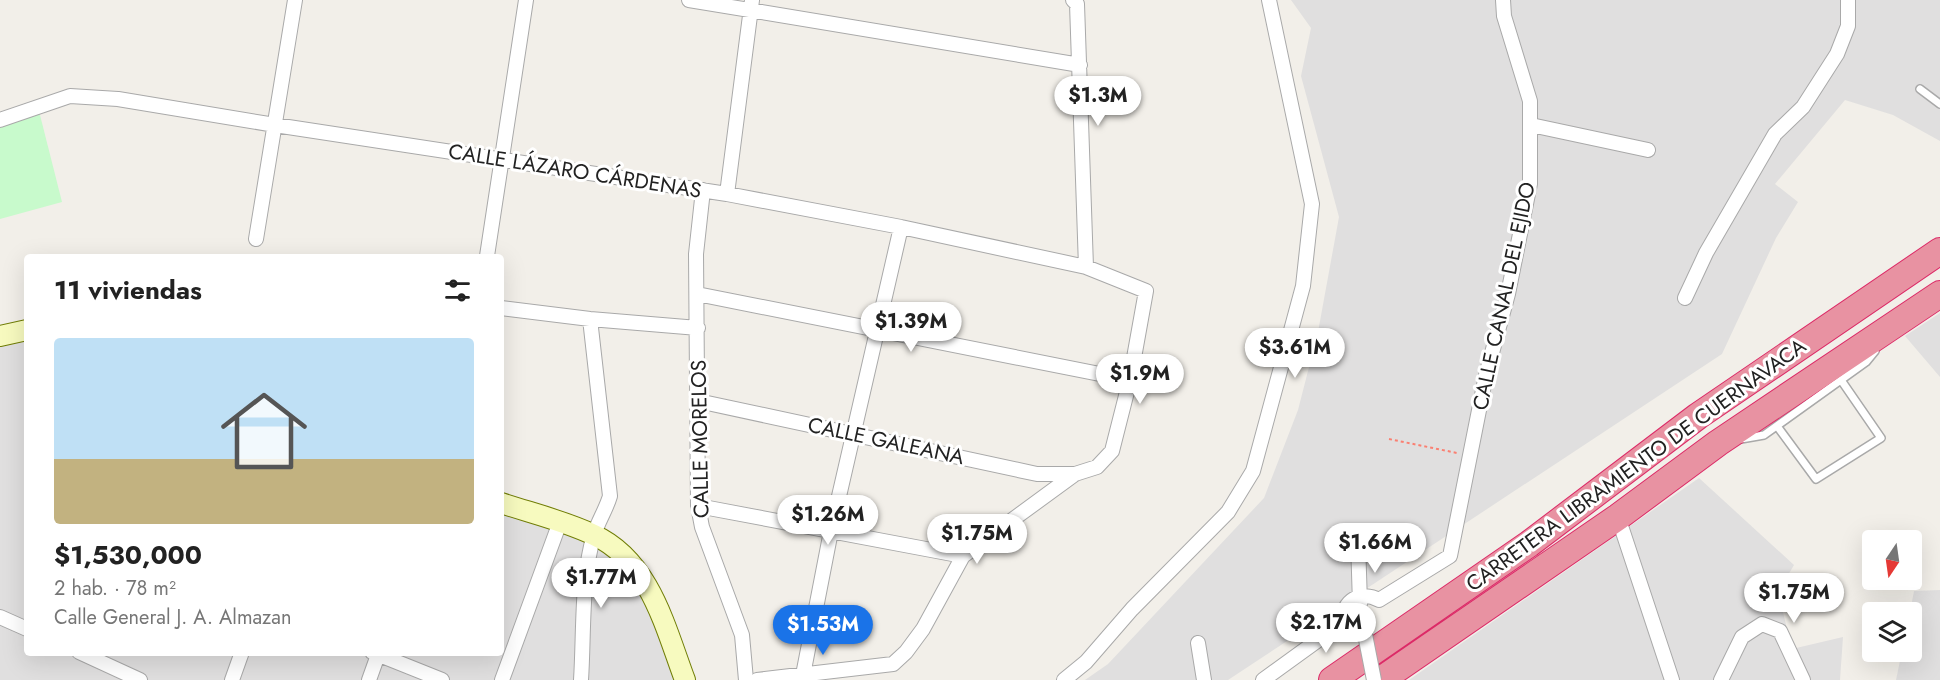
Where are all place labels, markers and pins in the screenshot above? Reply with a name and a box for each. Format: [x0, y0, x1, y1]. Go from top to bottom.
pin: $1.3M [1056, 76, 1140, 127]
pin: $1.39M [862, 302, 960, 353]
pin: $3.61M [1246, 328, 1344, 379]
pin: $1.9M [1098, 354, 1182, 405]
pin: $1.26M [779, 495, 877, 546]
pin: $1.75M [928, 514, 1026, 565]
pin: $1.66M [1326, 523, 1424, 574]
pin: $1.77M [552, 558, 650, 609]
pin: $1.75M [1745, 573, 1843, 624]
pin: $2.17M [1277, 603, 1375, 654]
pin: $1.53M [774, 605, 872, 656]

